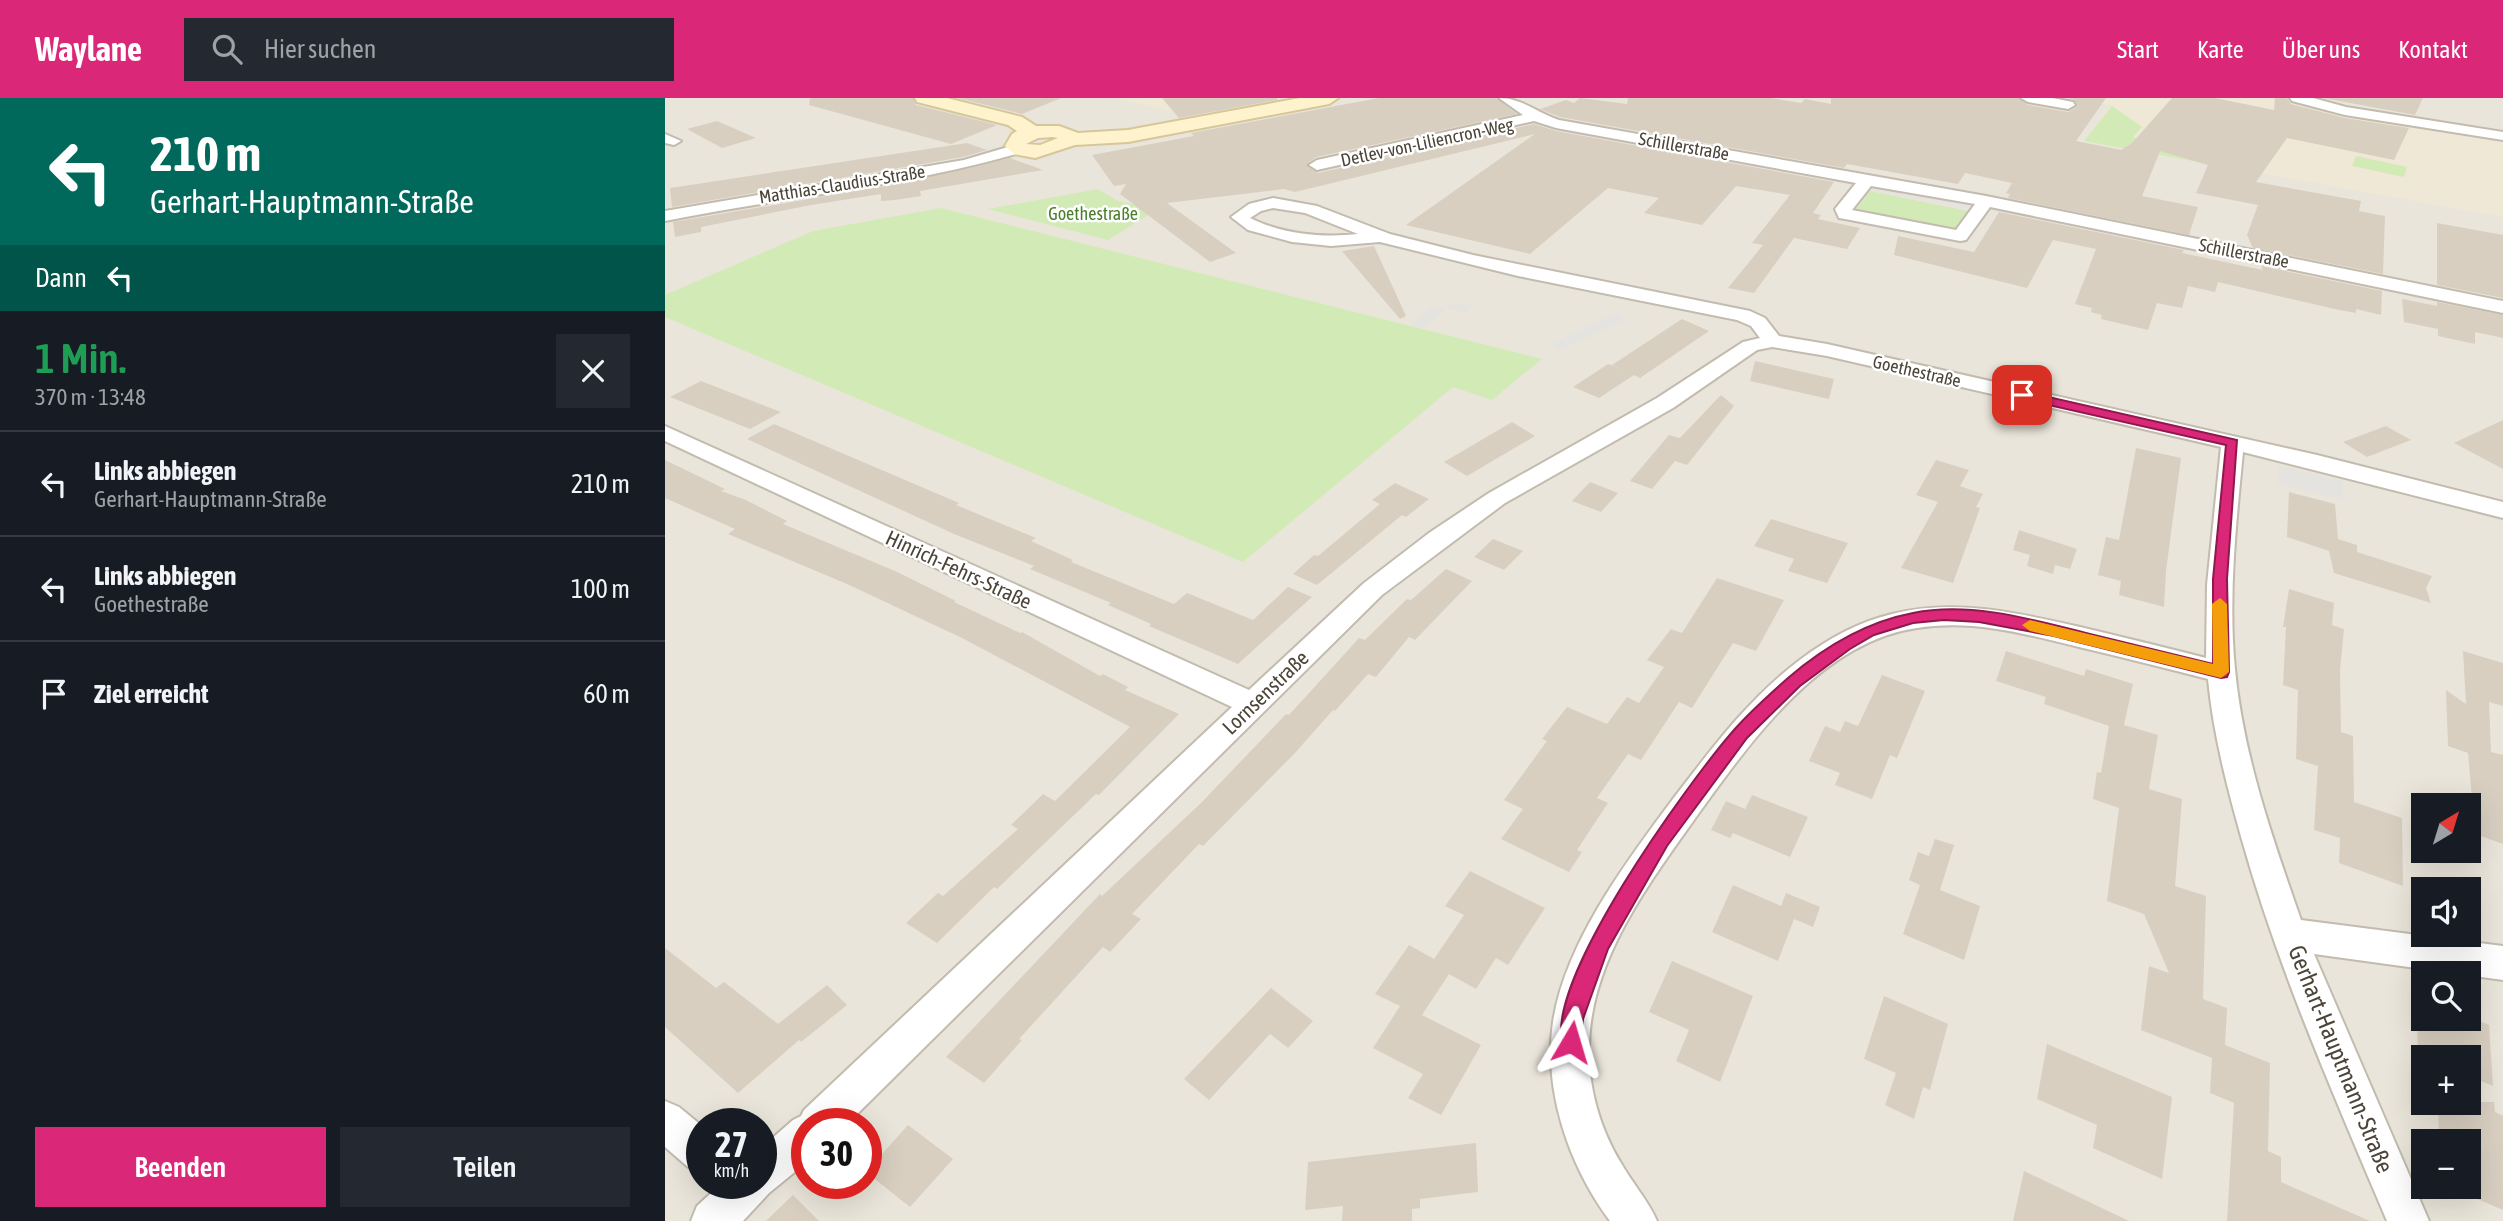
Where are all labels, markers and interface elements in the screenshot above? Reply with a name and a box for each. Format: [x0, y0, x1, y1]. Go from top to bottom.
search box [184, 18, 674, 81]
text: Waylane [35, 30, 142, 68]
icon: search [208, 30, 246, 68]
text: Hier suchen [264, 34, 376, 64]
text: Start [2117, 36, 2159, 63]
text: Karte [2197, 36, 2244, 63]
text: Über uns [2282, 36, 2360, 63]
text: Kontakt [2398, 36, 2468, 63]
street label: Detlev-von-Liliencron-Weg [1339, 113, 1515, 171]
text: 210 m [150, 125, 261, 181]
icon: left [35, 126, 126, 217]
street label: Schillerstraße [1637, 128, 1731, 164]
street label: Matthias-Claudius-Straße [758, 161, 926, 207]
text: Gerhart-Hauptmann-Straße [150, 183, 474, 220]
park label: Goethestraße [1048, 203, 1138, 224]
street label: Schillerstraße [2197, 234, 2291, 272]
icon: left [101, 259, 139, 297]
text: Dann [35, 263, 87, 293]
text: 1 Min. [35, 334, 126, 382]
button: close [556, 334, 630, 408]
street label: Goethestraße [1871, 351, 1963, 391]
pin [1992, 365, 2052, 425]
icon: arrive [2003, 376, 2041, 414]
text: 370 m · 13:48 [35, 384, 146, 410]
text: Links abbiegen [94, 456, 236, 486]
icon: left [35, 465, 73, 503]
text: 210 m [571, 469, 630, 499]
text: Gerhart-Hauptmann-Straße [94, 486, 327, 512]
street label: Hinrich-Fehrs-Straße [882, 525, 1036, 613]
text: Links abbiegen [94, 561, 236, 591]
icon: left [35, 570, 73, 608]
text: 100 m [571, 574, 630, 604]
text: Goethestraße [94, 591, 209, 617]
street label: Lornsenstraße [1217, 645, 1313, 739]
icon: arrive [35, 675, 73, 713]
text: Ziel erreicht [94, 679, 209, 709]
text: 60 m [583, 679, 630, 709]
north arrow [2411, 793, 2481, 863]
map controls [2411, 793, 2481, 1199]
button: sound [2411, 877, 2481, 947]
street label: Gerhart-Hauptmann-Straße [2283, 941, 2399, 1177]
button: search [2411, 961, 2481, 1031]
position arrow [1534, 1005, 1608, 1079]
button: + [2411, 1045, 2481, 1115]
speed limit sign: 30 [791, 1108, 882, 1199]
text: 27 [715, 1124, 748, 1164]
button: Beenden [35, 1127, 326, 1207]
button: Teilen [340, 1127, 630, 1207]
button: − [2411, 1129, 2481, 1199]
text: km/h [714, 1160, 749, 1181]

